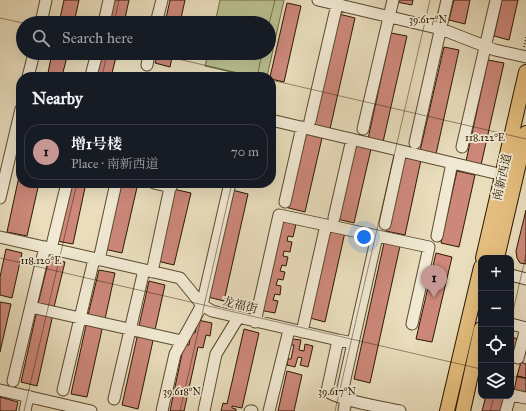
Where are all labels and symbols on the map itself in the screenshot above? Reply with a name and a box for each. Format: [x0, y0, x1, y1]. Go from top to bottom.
text: 39.617°N [409, 14, 447, 26]
text: 118.122°E [465, 132, 505, 144]
street label: 南新西道 [490, 152, 514, 202]
your location [354, 227, 374, 247]
text: 118.120°E [21, 255, 61, 267]
pin: 1 [421, 265, 447, 298]
street label: 龙福街 [221, 294, 260, 316]
text: 39.618°N [163, 386, 201, 398]
text: 39.617°N [318, 386, 356, 398]

